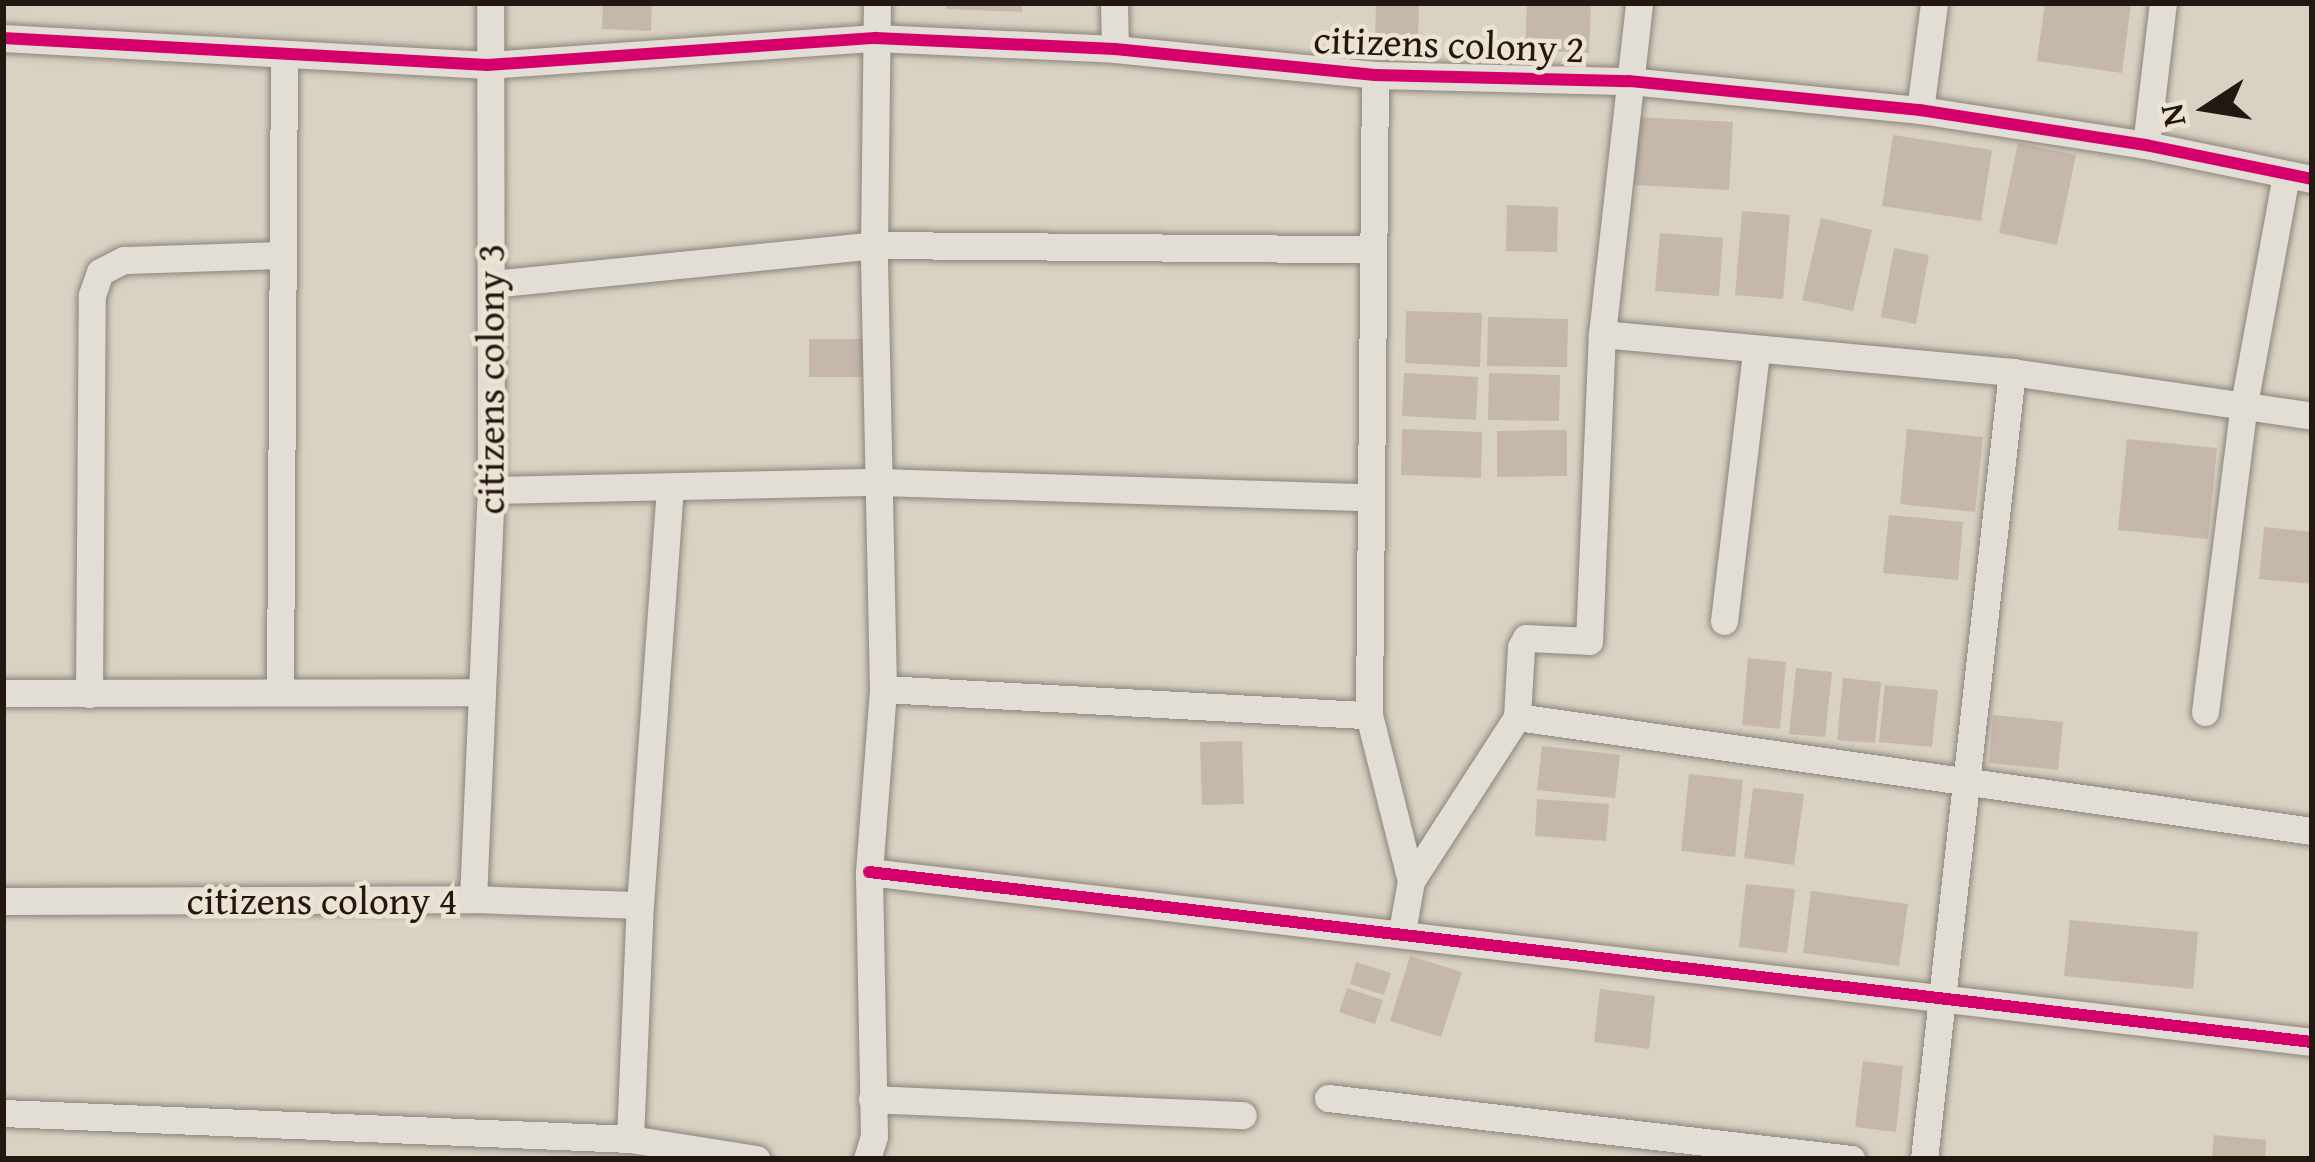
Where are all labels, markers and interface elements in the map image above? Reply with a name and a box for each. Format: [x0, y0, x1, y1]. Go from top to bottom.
street label: citizens colony 2 [1313, 16, 1585, 72]
north arrow [2147, 48, 2267, 168]
text: N [2146, 100, 2198, 131]
street label: citizens colony 3 [467, 243, 513, 515]
street label: citizens colony 4 [186, 877, 458, 923]

